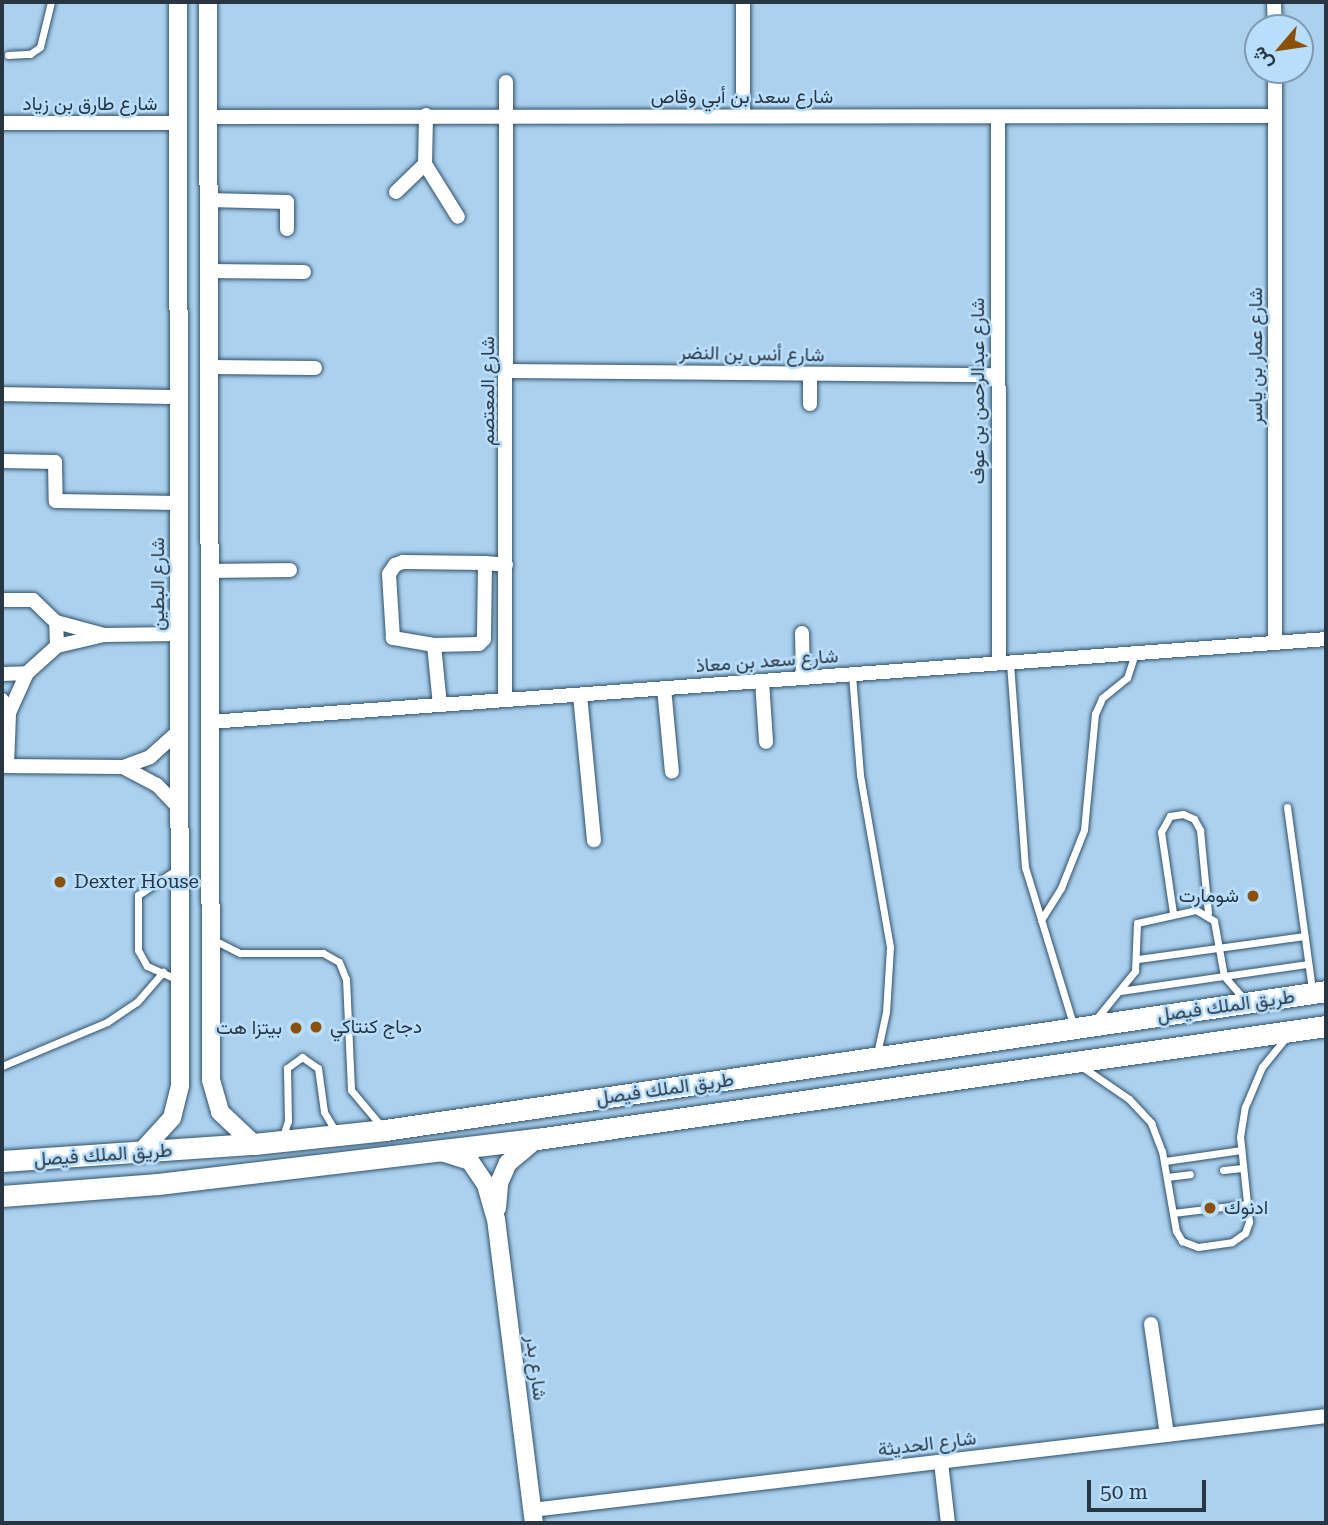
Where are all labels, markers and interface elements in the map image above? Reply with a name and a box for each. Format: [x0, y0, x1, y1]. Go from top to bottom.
north arrow [1244, 14, 1314, 84]
text: ش [1246, 43, 1278, 74]
street label: شارع سعد بن أبي وقاص [651, 86, 833, 108]
street label: شارع طارق بن زياد [23, 93, 157, 115]
street label: شارع عمار بن ياسر [1245, 287, 1267, 425]
street label: شارع عبدالرحمن بن عوف [967, 298, 989, 484]
street label: شارع المعتصم [477, 336, 499, 446]
street label: شارع أنس بن النضر [679, 341, 825, 367]
street label: شارع البطين [147, 537, 169, 631]
street label: شارع سعد بن معاذ [695, 645, 839, 677]
place label: Dexter House [74, 871, 199, 893]
marker: Dexter House [52, 874, 68, 890]
place label: شومارت [1179, 885, 1239, 907]
marker: شومارت [1245, 888, 1261, 904]
street label: طريق الملك فيصل [1156, 985, 1296, 1027]
place label: دجاج كنتاكي [330, 1016, 422, 1038]
place label: بيتزا هت [216, 1017, 282, 1039]
marker: دجاج كنتاكي [308, 1019, 324, 1035]
marker: بيتزا هت [288, 1020, 304, 1036]
street label: طريق الملك فيصل [595, 1068, 735, 1110]
street label: طريق الملك فيصل [33, 1139, 173, 1171]
place label: ادنوك [1224, 1197, 1268, 1219]
marker: ادنوك [1202, 1200, 1218, 1216]
street label: شارع بدر [521, 1334, 551, 1402]
street label: شارع الحديثة [876, 1427, 978, 1461]
scale bar [1090, 1466, 1209, 1510]
text: 50 m [1100, 1480, 1148, 1504]

